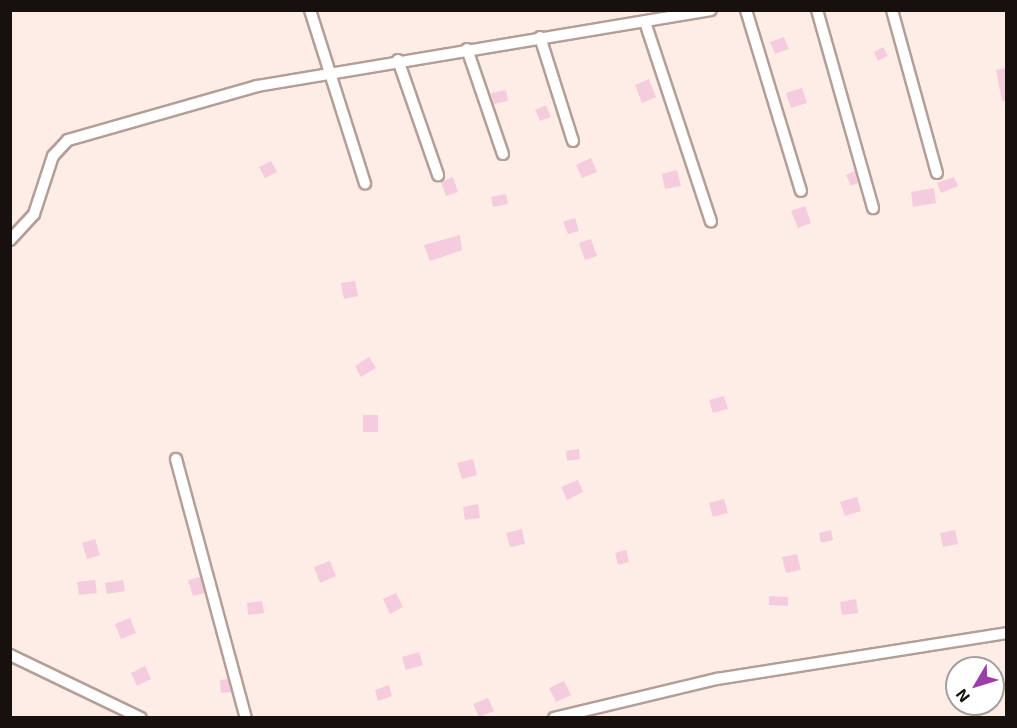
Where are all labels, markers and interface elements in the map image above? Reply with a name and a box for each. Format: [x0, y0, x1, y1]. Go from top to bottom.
north arrow [945, 656, 1005, 716]
text: N [951, 686, 973, 707]

